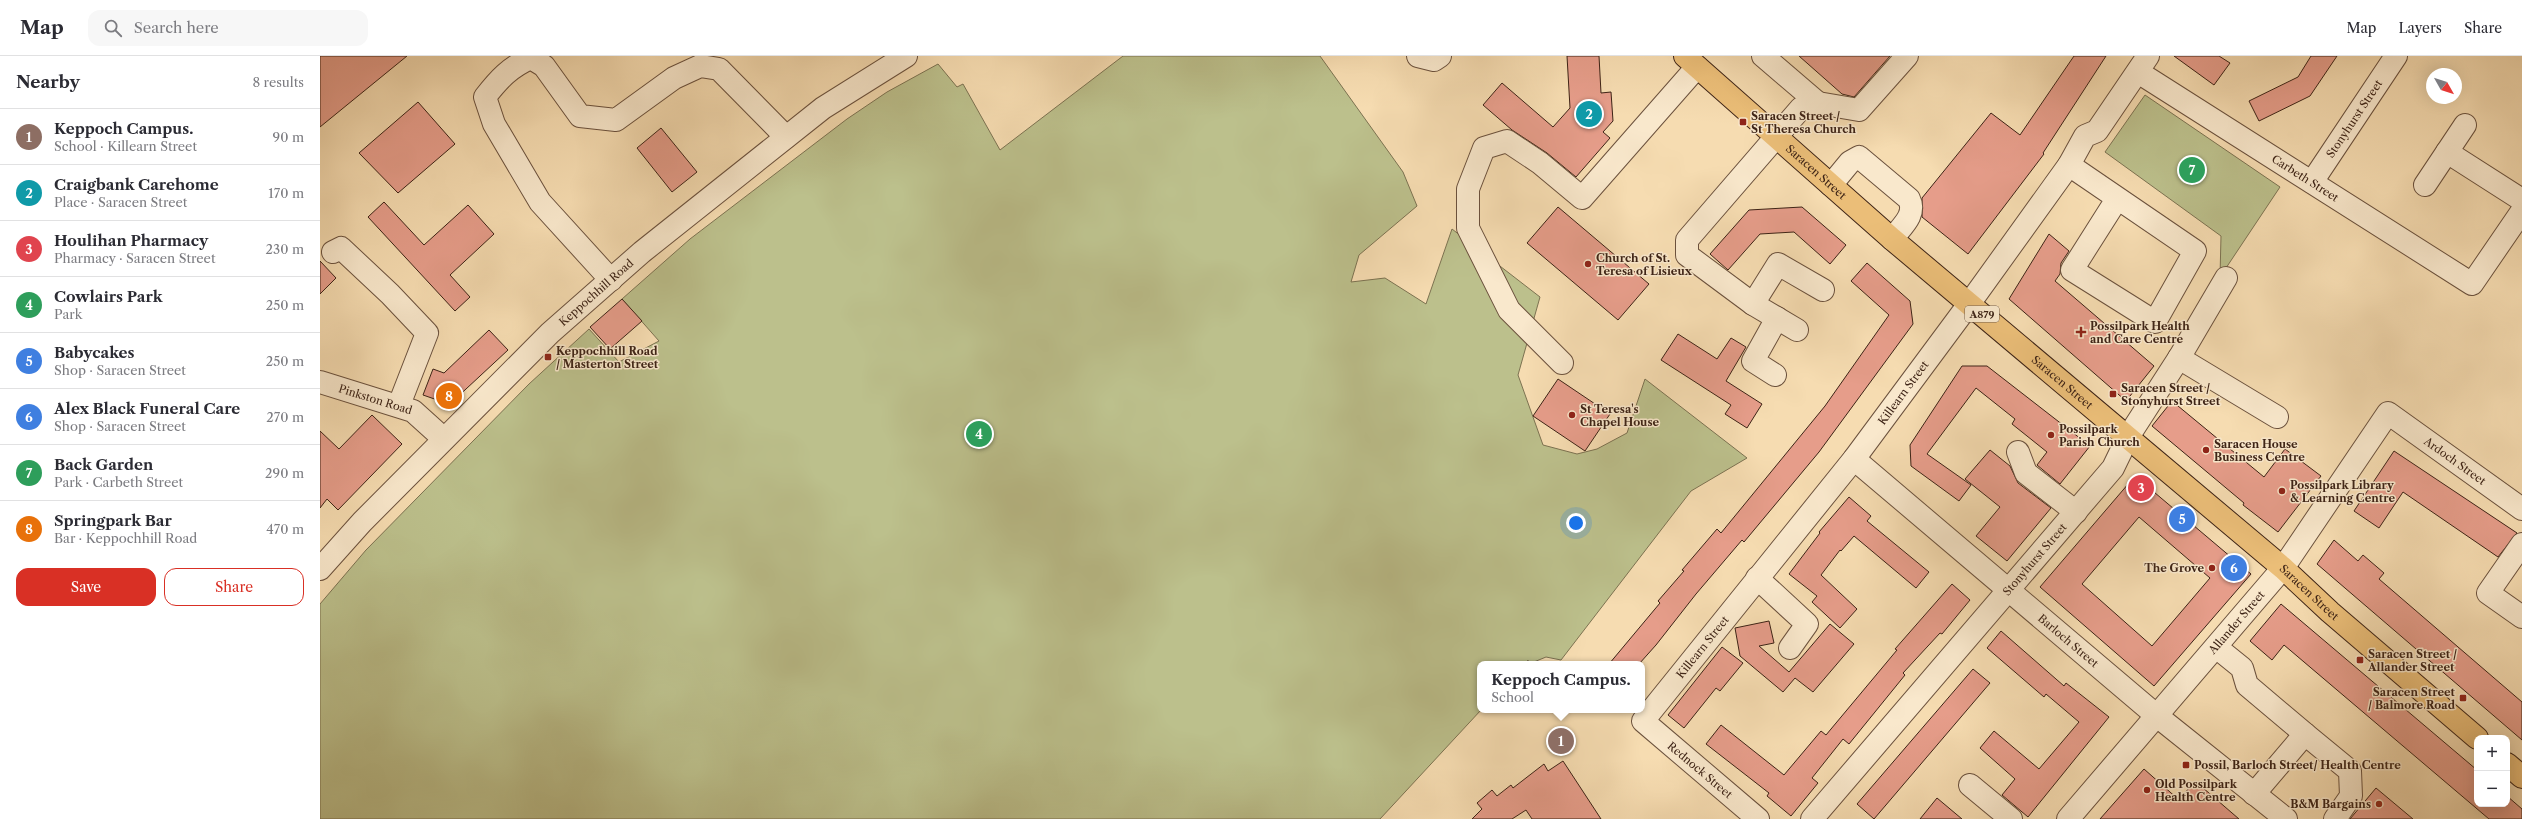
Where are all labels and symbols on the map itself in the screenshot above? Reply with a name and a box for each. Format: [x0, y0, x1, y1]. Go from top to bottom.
north arrow [2426, 68, 2462, 104]
street label: Stonyhurst Street [2323, 77, 2385, 161]
pin: 2 [1576, 99, 1602, 129]
place label: Saracen Street / St Theresa Church [1751, 109, 1856, 136]
marker: Saracen Street / St Theresa Church [1738, 117, 1748, 127]
street label: Saracen Street [1783, 142, 1849, 202]
street label: Carbeth Street [2269, 152, 2341, 205]
pin: 7 [2179, 155, 2205, 185]
place label: Church of St. Teresa of Lisieux [1596, 251, 1693, 278]
street label: Keppochhill Road [556, 256, 636, 329]
marker: Church of St. Teresa of Lisieux [1583, 259, 1593, 269]
road number: A879 [1965, 306, 1999, 322]
place label: Possilpark Health and Care Centre [2090, 319, 2190, 346]
marker: Possilpark Health and Care Centre [2075, 326, 2087, 338]
place label: Keppochhill Road / Masterton Street [556, 344, 659, 371]
marker: Keppochhill Road / Masterton Street [543, 352, 553, 362]
street label: Saracen Street [2029, 353, 2096, 412]
street label: Killearn Street [1875, 358, 1932, 427]
street label: Pinkston Road [337, 381, 414, 417]
pin: 8 [436, 381, 462, 411]
place label: Saracen Street / Stonyhurst Street [2121, 381, 2221, 408]
marker: Saracen Street / Stonyhurst Street [2108, 389, 2118, 399]
place label: St Teresa's Chapel House [1580, 402, 1660, 429]
marker: St Teresa's Chapel House [1567, 410, 1577, 420]
pin: 4 [966, 419, 992, 449]
place label: Possilpark Parish Church [2059, 422, 2140, 449]
marker: Possilpark Parish Church [2046, 430, 2056, 440]
street label: Ardoch Street [2420, 433, 2489, 488]
place label: Saracen House Business Centre [2214, 437, 2305, 464]
marker: Saracen House Business Centre [2201, 445, 2211, 455]
pin: 3 [2128, 473, 2154, 503]
place label: Possilpark Library & Learning Centre [2290, 478, 2395, 505]
marker: Possilpark Library & Learning Centre [2277, 486, 2287, 496]
pin: 5 [2169, 504, 2195, 534]
your location [1566, 513, 1586, 533]
street label: Stonyhurst Street [2000, 520, 2070, 598]
pin: 6 [2221, 553, 2247, 583]
place label: The Grove [2144, 561, 2204, 575]
street label: Saracen Street [2277, 561, 2342, 623]
marker: The Grove [2207, 563, 2217, 573]
street label: Allander Street [2205, 588, 2268, 658]
street label: Barloch Street [2035, 611, 2102, 670]
street label: Killearn Street [1673, 613, 1732, 681]
place label: Saracen Street / Allander Street [2367, 647, 2457, 674]
marker: Saracen Street / Allander Street [2355, 655, 2365, 665]
place label: Saracen Street / Balmore Road [2368, 685, 2456, 712]
marker: Saracen Street / Balmore Road [2458, 693, 2468, 703]
pin: 1 [1548, 726, 1574, 756]
street label: Rednock Street [1665, 739, 1735, 801]
place label: Possil, Barloch Street/ Health Centre [2194, 758, 2401, 772]
marker: Possil, Barloch Street/ Health Centre [2181, 760, 2191, 770]
place label: Old Possilpark Health Centre [2155, 777, 2238, 804]
marker: Old Possilpark Health Centre [2142, 785, 2152, 795]
place label: B&M Bargains [2290, 797, 2371, 811]
marker: B&M Bargains [2374, 799, 2384, 809]

